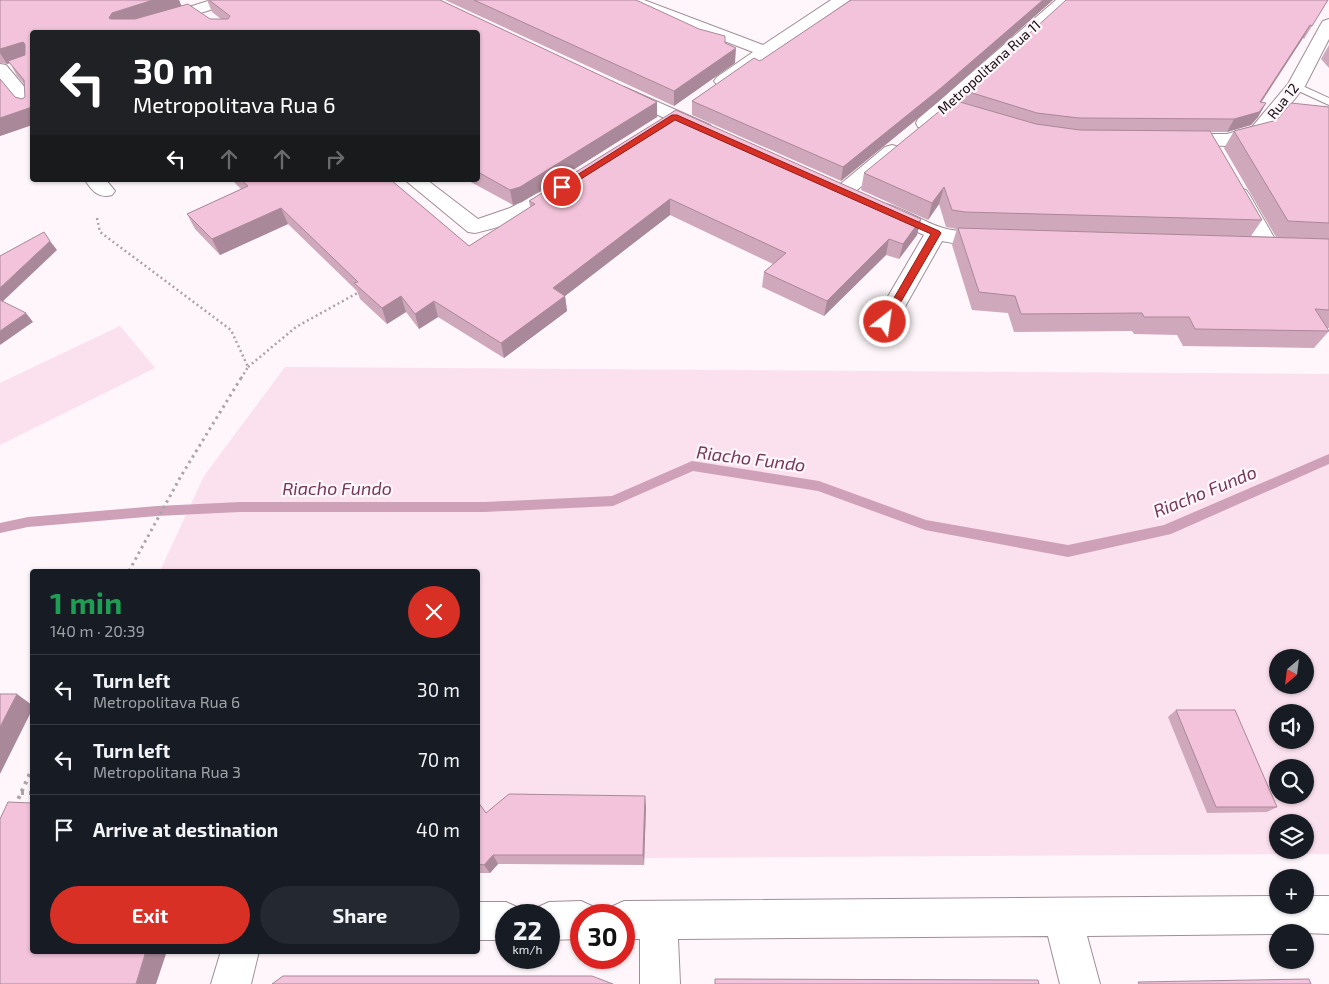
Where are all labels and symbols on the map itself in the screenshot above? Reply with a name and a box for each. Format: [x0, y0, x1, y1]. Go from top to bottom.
street label: Metropolitana Rua 11 [934, 16, 1044, 117]
street label: Rua 12 [1263, 79, 1302, 122]
pin [541, 166, 583, 208]
position arrow [858, 295, 910, 347]
water label: Riacho Fundo [695, 440, 807, 476]
water label: Riacho Fundo [1150, 460, 1260, 522]
water label: Riacho Fundo [282, 477, 392, 499]
north arrow [1269, 649, 1314, 694]
speed limit sign: 30 [570, 904, 635, 969]

